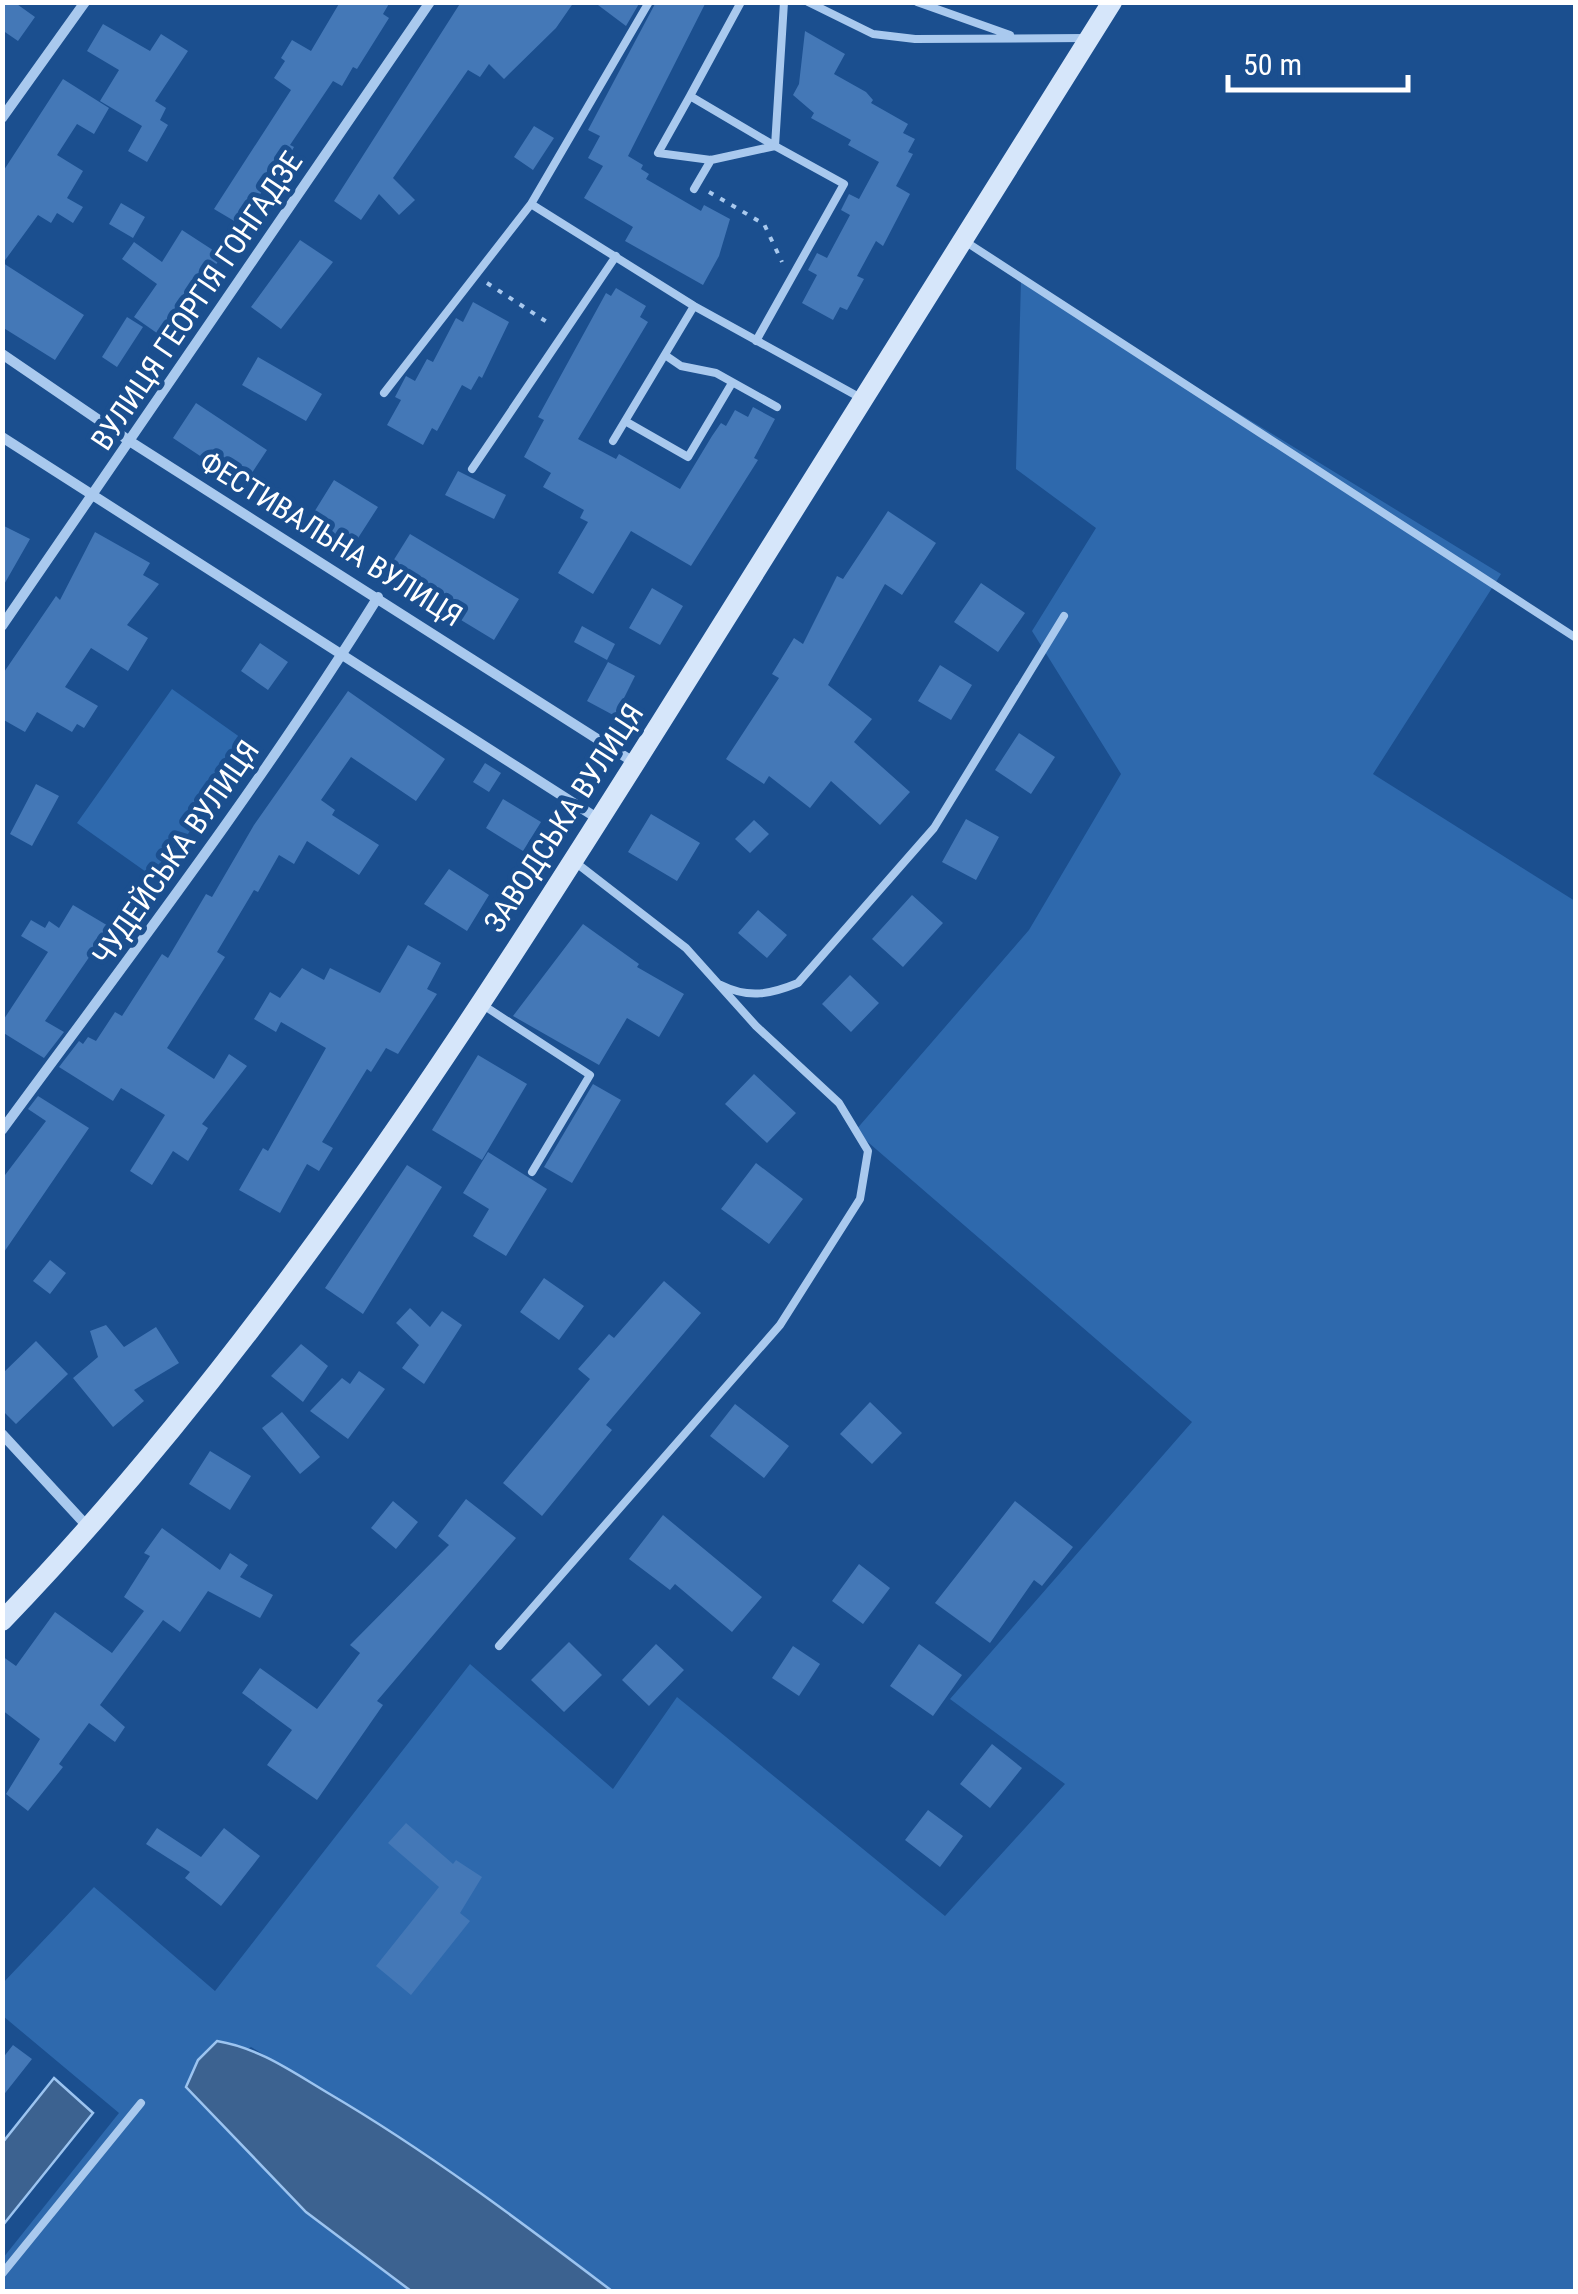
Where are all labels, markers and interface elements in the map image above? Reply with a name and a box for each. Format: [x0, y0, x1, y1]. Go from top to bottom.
scale bar [1228, 30, 1408, 92]
text: 50 m [1243, 47, 1302, 82]
street label: ВУЛИЦЯ ГЕОРГІЯ ГОНГАДЗЕ [84, 145, 309, 456]
street label: ФЕСТИВАЛЬНА ВУЛИЦЯ [194, 443, 469, 634]
street label: ЗАВОДСЬКА ВУЛИЦЯ [477, 697, 651, 939]
street label: ЧУДЕЙСЬКА ВУЛИЦЯ [85, 734, 266, 972]

